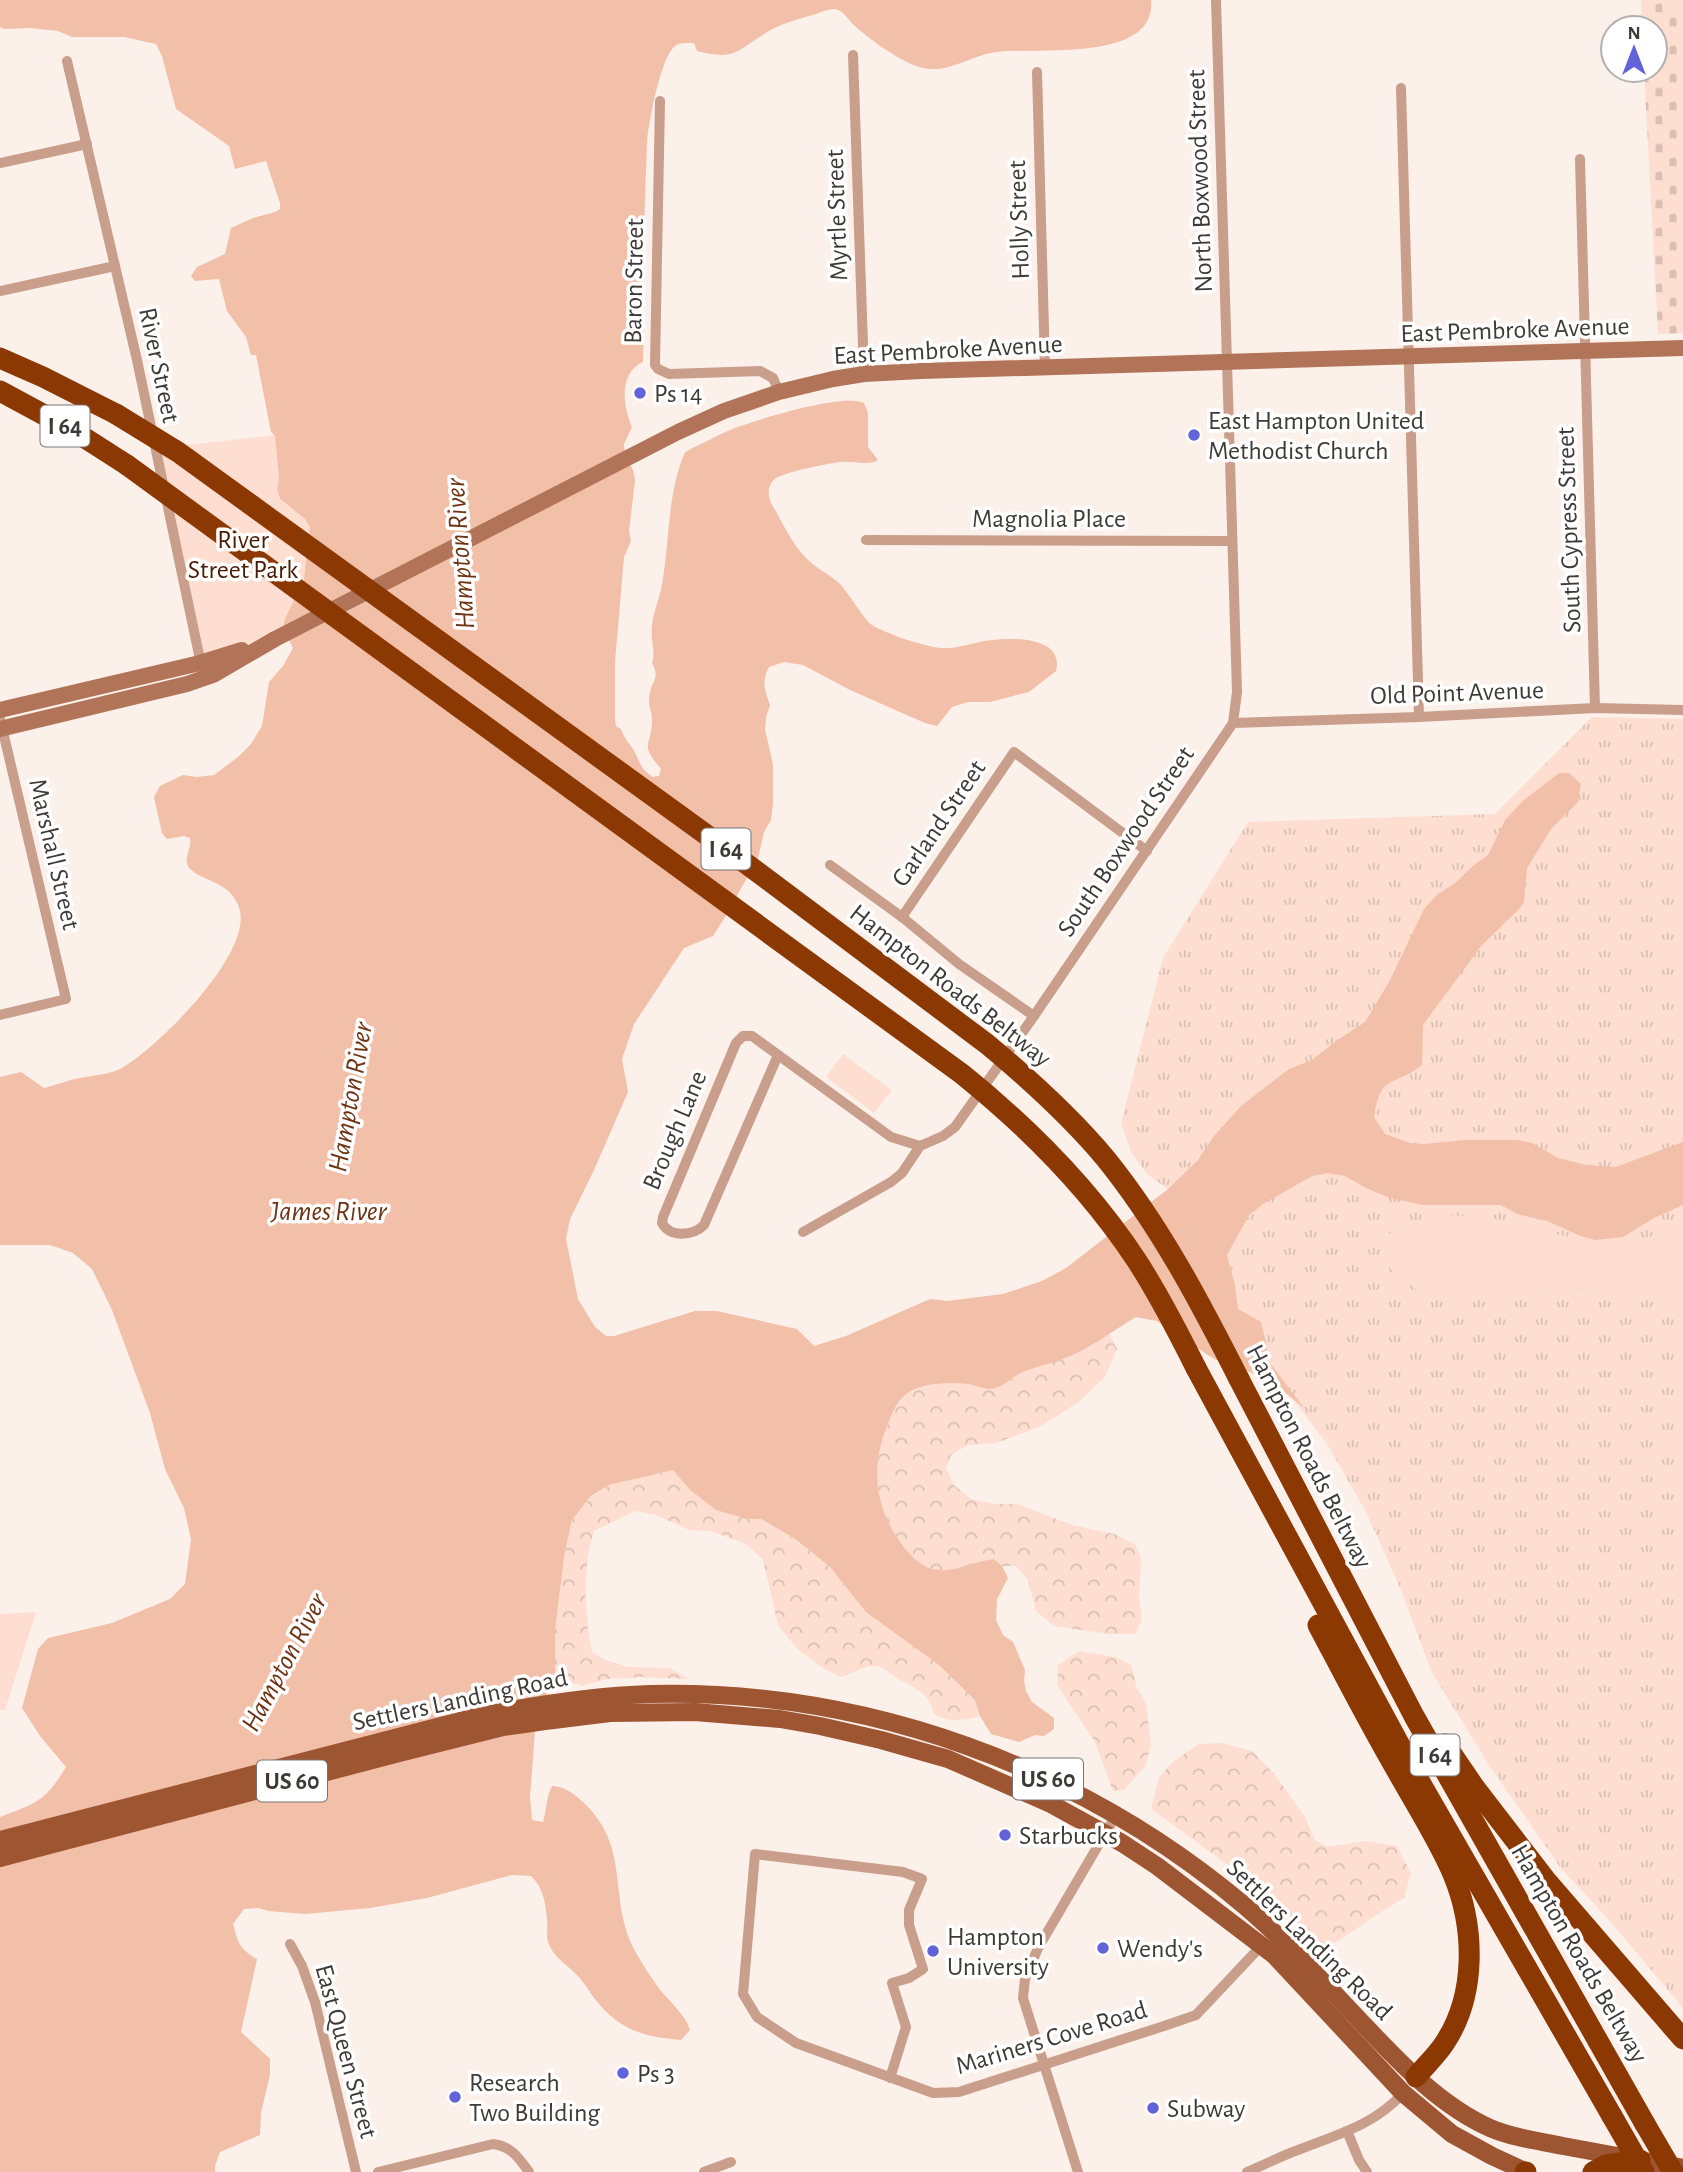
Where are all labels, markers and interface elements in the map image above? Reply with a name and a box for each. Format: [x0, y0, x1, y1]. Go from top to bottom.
north arrow [1599, 14, 1669, 84]
text: N [1627, 24, 1641, 43]
street label: North Boxwood Street [1183, 69, 1217, 293]
street label: Myrtle Street [822, 149, 852, 281]
street label: Holly Street [1004, 160, 1034, 280]
street label: Baron Street [620, 218, 648, 344]
street label: River Street [134, 305, 184, 425]
street label: East Pembroke Avenue [1400, 313, 1630, 347]
street label: East Pembroke Avenue [833, 331, 1063, 369]
place label: Ps 14 [654, 381, 702, 407]
marker: Ps 14 [632, 385, 648, 401]
road number: I 64 [41, 405, 90, 446]
place label: East Hampton United Methodist Church [1208, 408, 1424, 464]
street label: South Cypress Street [1552, 426, 1586, 634]
marker: East Hampton United Methodist Church [1186, 427, 1202, 443]
water label: Hampton River [442, 476, 480, 630]
street label: Magnolia Place [972, 506, 1126, 532]
park label: River Street Park [188, 527, 298, 583]
street label: Old Point Avenue [1370, 677, 1544, 709]
street label: South Boxwood Street [1053, 742, 1199, 941]
street label: Garland Street [887, 756, 990, 891]
street label: Marshall Street [24, 776, 84, 932]
road number: I 64 [702, 828, 750, 870]
street label: Hampton Roads Beltway [845, 899, 1056, 1072]
water label: Hampton River [324, 1019, 378, 1174]
street label: Brough Lane [638, 1067, 712, 1194]
water label: James River [270, 1198, 388, 1226]
street label: Hampton Roads Beltway [1241, 1340, 1377, 1572]
water label: Hampton River [237, 1589, 333, 1736]
street label: Settlers Landing Road [350, 1665, 570, 1735]
road number: I 64 [1410, 1735, 1460, 1776]
road number: US 60 [1013, 1758, 1083, 1800]
road number: US 60 [257, 1760, 327, 1801]
place label: Starbucks [1019, 1823, 1118, 1849]
marker: Starbucks [997, 1827, 1013, 1843]
street label: Hampton Roads Beltway [1506, 1840, 1652, 2067]
street label: Settlers Landing Road [1222, 1854, 1397, 2025]
place label: Hampton University [947, 1924, 1049, 1980]
place label: Wendy's [1117, 1936, 1203, 1962]
marker: Wendy's [1095, 1940, 1111, 1956]
marker: Hampton University [925, 1943, 941, 1959]
street label: East Queen Street [310, 1961, 382, 2141]
street label: Mariners Cove Road [953, 1997, 1150, 2079]
place label: Ps 3 [637, 2061, 675, 2087]
marker: Ps 3 [615, 2065, 631, 2081]
place label: Research Two Building [469, 2070, 600, 2126]
marker: Research Two Building [447, 2089, 463, 2105]
place label: Subway [1167, 2096, 1245, 2122]
marker: Subway [1145, 2100, 1161, 2116]

